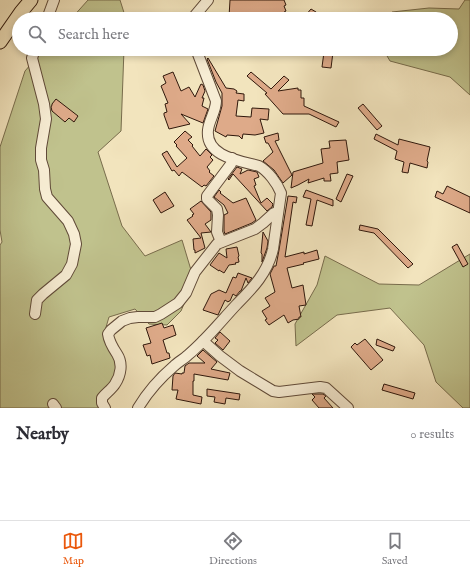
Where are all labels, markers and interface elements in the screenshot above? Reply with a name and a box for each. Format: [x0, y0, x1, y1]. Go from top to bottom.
search box [12, 12, 458, 56]
icon: search [26, 23, 48, 45]
text: Search here [58, 25, 129, 44]
text: Nearby [16, 424, 69, 445]
text: 0 results [410, 426, 454, 443]
tab: Map [62, 530, 84, 568]
tab: Directions [209, 530, 257, 568]
tab: Saved [382, 530, 408, 568]

